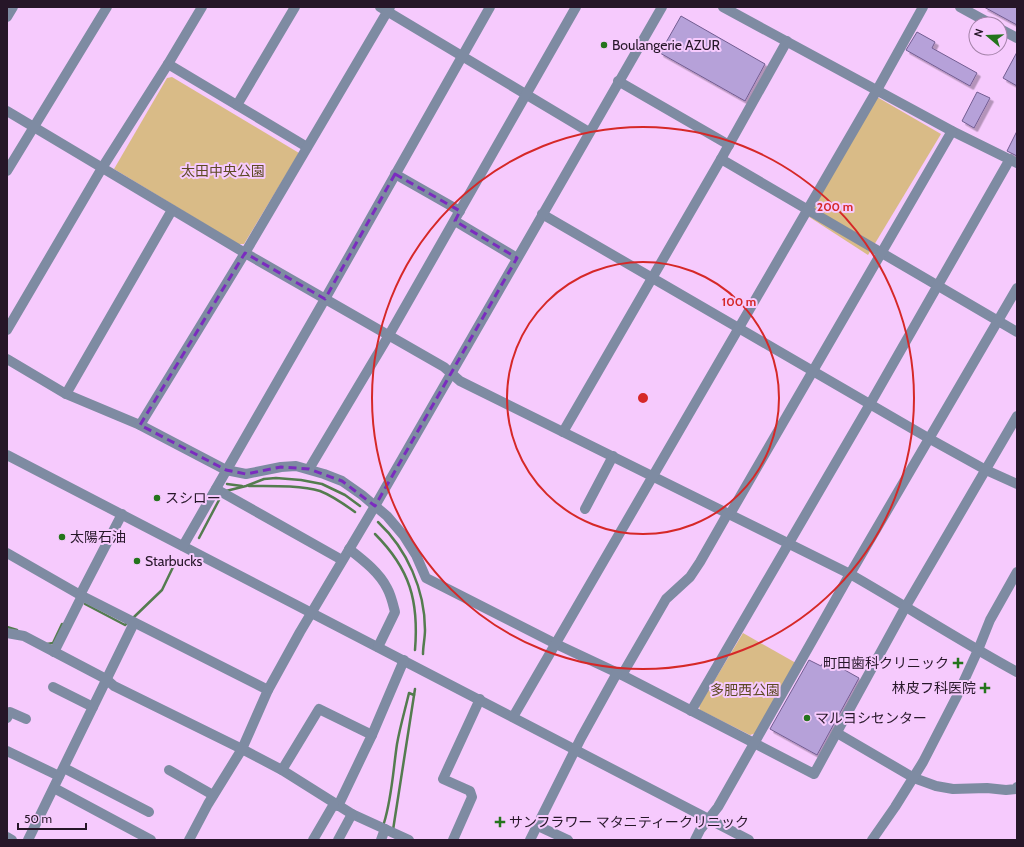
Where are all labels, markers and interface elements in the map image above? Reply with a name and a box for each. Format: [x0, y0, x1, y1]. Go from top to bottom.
north arrow [968, 16, 1008, 56]
text: N [971, 27, 986, 39]
place label: Boulangerie AZUR [612, 36, 721, 54]
marker: Boulangerie AZUR [599, 40, 609, 50]
park label: 太田中央公園 [181, 162, 265, 180]
text: 200 m [817, 199, 853, 214]
text: 100 m [722, 294, 756, 309]
centre of rings [636, 391, 650, 405]
place label: スシロー [165, 489, 221, 507]
marker: スシロー [152, 493, 162, 503]
place label: 太陽石油 [70, 528, 126, 546]
marker: 太陽石油 [57, 532, 67, 542]
place label: Starbucks [145, 552, 203, 570]
marker: Starbucks [132, 556, 142, 566]
place label: 町田歯科クリニック [823, 654, 949, 672]
marker: 町田歯科クリニック [952, 657, 964, 669]
place label: 林皮フ科医院 [892, 679, 976, 697]
park label: 多肥西公園 [710, 681, 780, 699]
marker: 林皮フ科医院 [979, 682, 991, 694]
place label: マルヨシセンター [815, 709, 927, 727]
marker: マルヨシセンター [802, 713, 812, 723]
scale bar [18, 805, 86, 831]
text: 50 m [24, 811, 52, 826]
place label: サンフラワー マタニティークリニック [509, 813, 749, 831]
marker: サンフラワー マタニティークリニック [494, 816, 506, 828]

